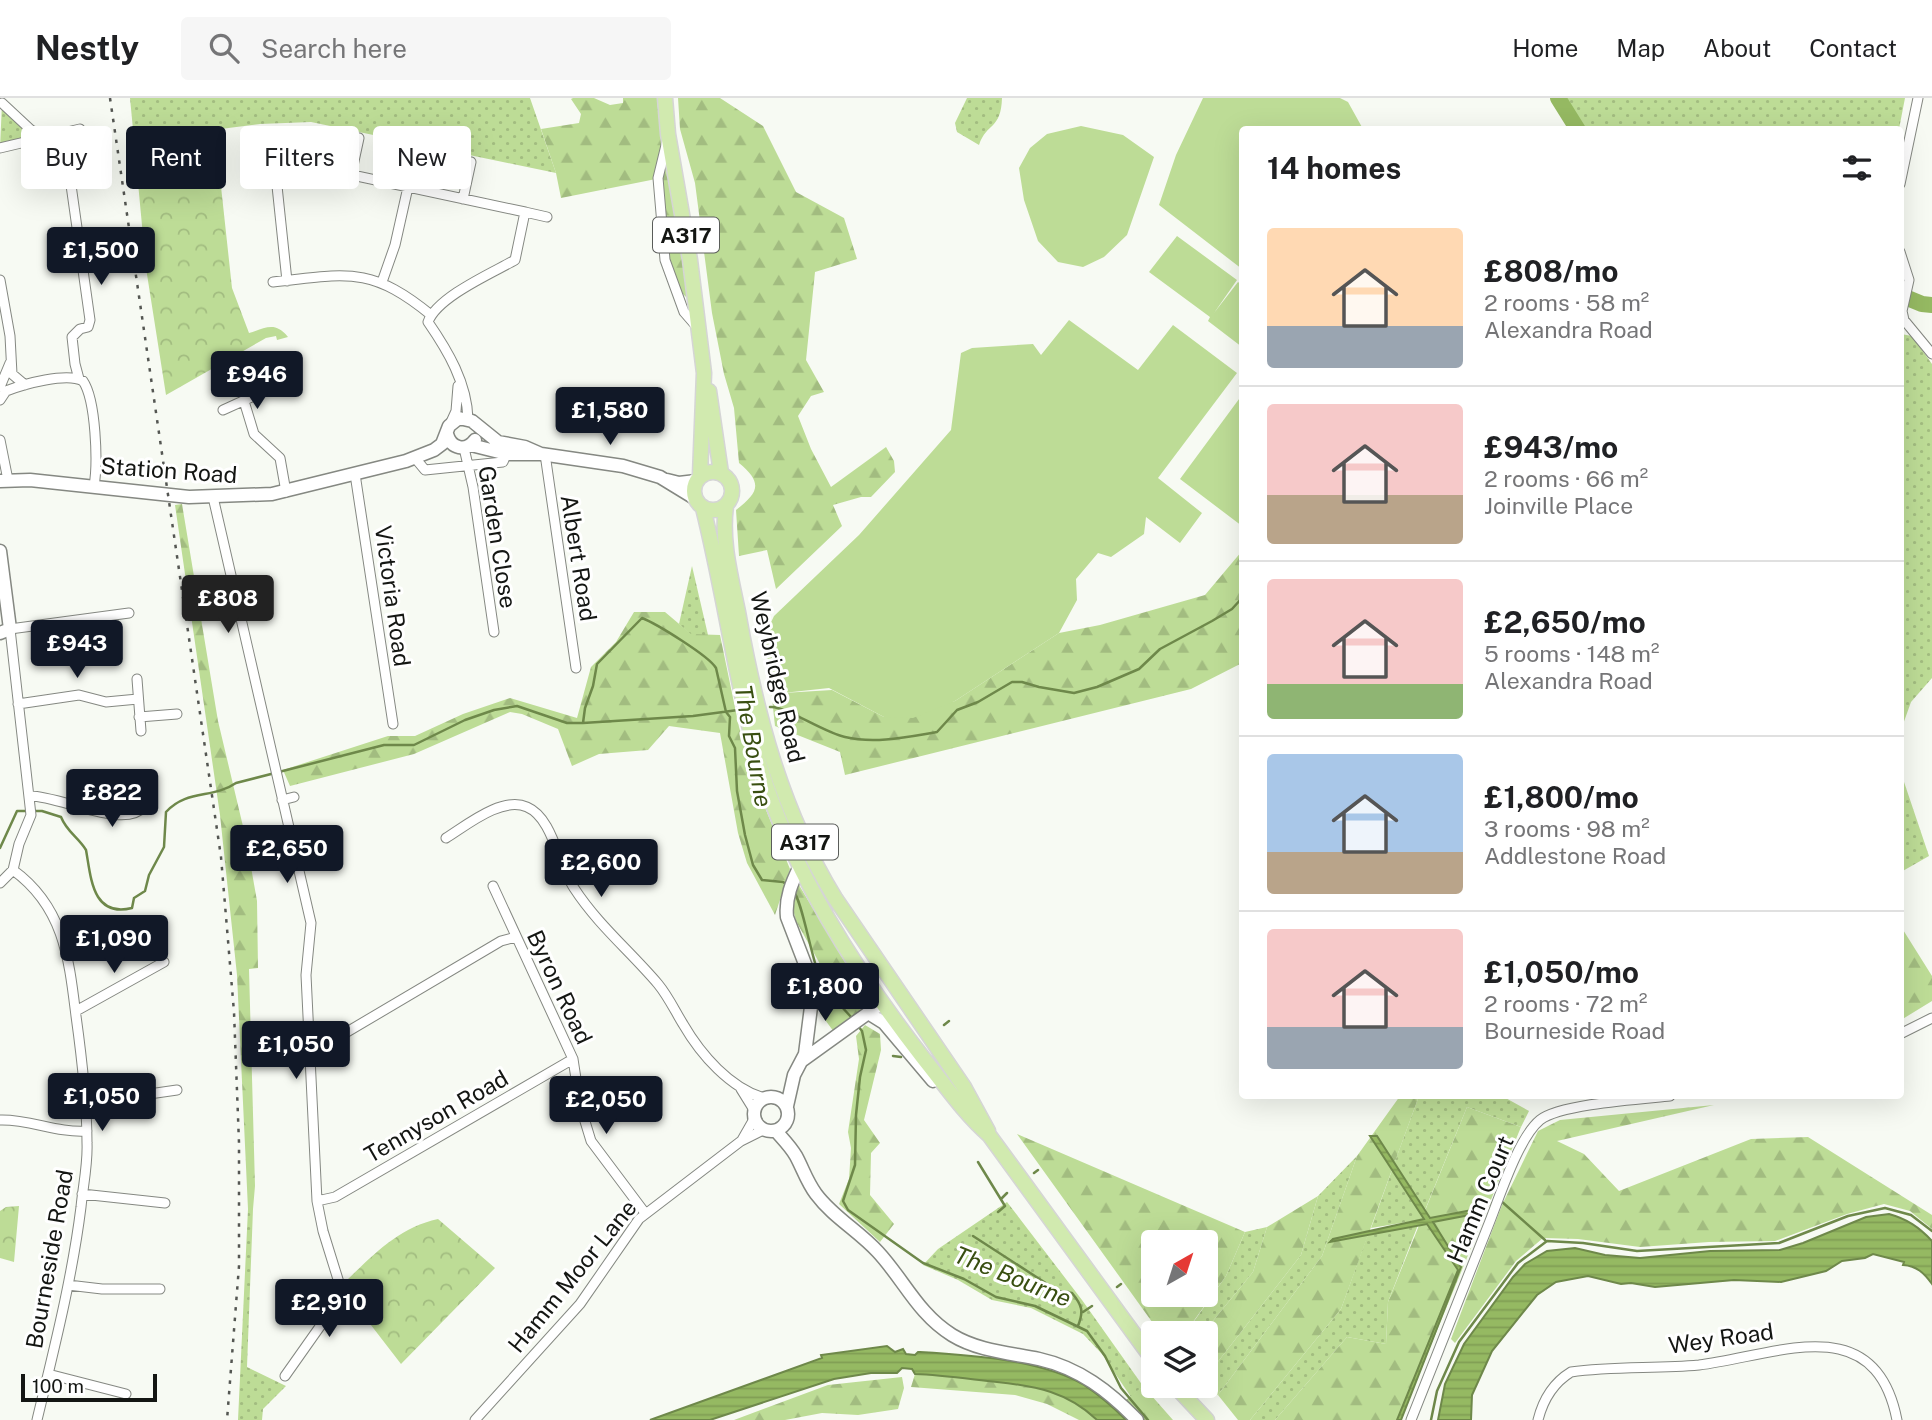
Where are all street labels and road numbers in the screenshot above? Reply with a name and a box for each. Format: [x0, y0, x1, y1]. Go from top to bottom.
road number: A317 [653, 218, 719, 252]
street label: Station Road [100, 452, 238, 488]
street label: Garden Close [473, 464, 523, 610]
street label: Albert Road [556, 493, 602, 623]
street label: Victoria Road [370, 524, 416, 668]
street label: Weybridge Road [745, 589, 811, 765]
road number: A317 [772, 824, 838, 860]
street label: Byron Road [522, 926, 598, 1048]
street label: Tennyson Road [359, 1064, 513, 1168]
street label: Hamm Court [1441, 1131, 1519, 1267]
street label: Bourneside Road [20, 1167, 78, 1351]
street label: Hamm Moor Lane [502, 1194, 642, 1358]
street label: Wey Road [1667, 1317, 1775, 1359]

